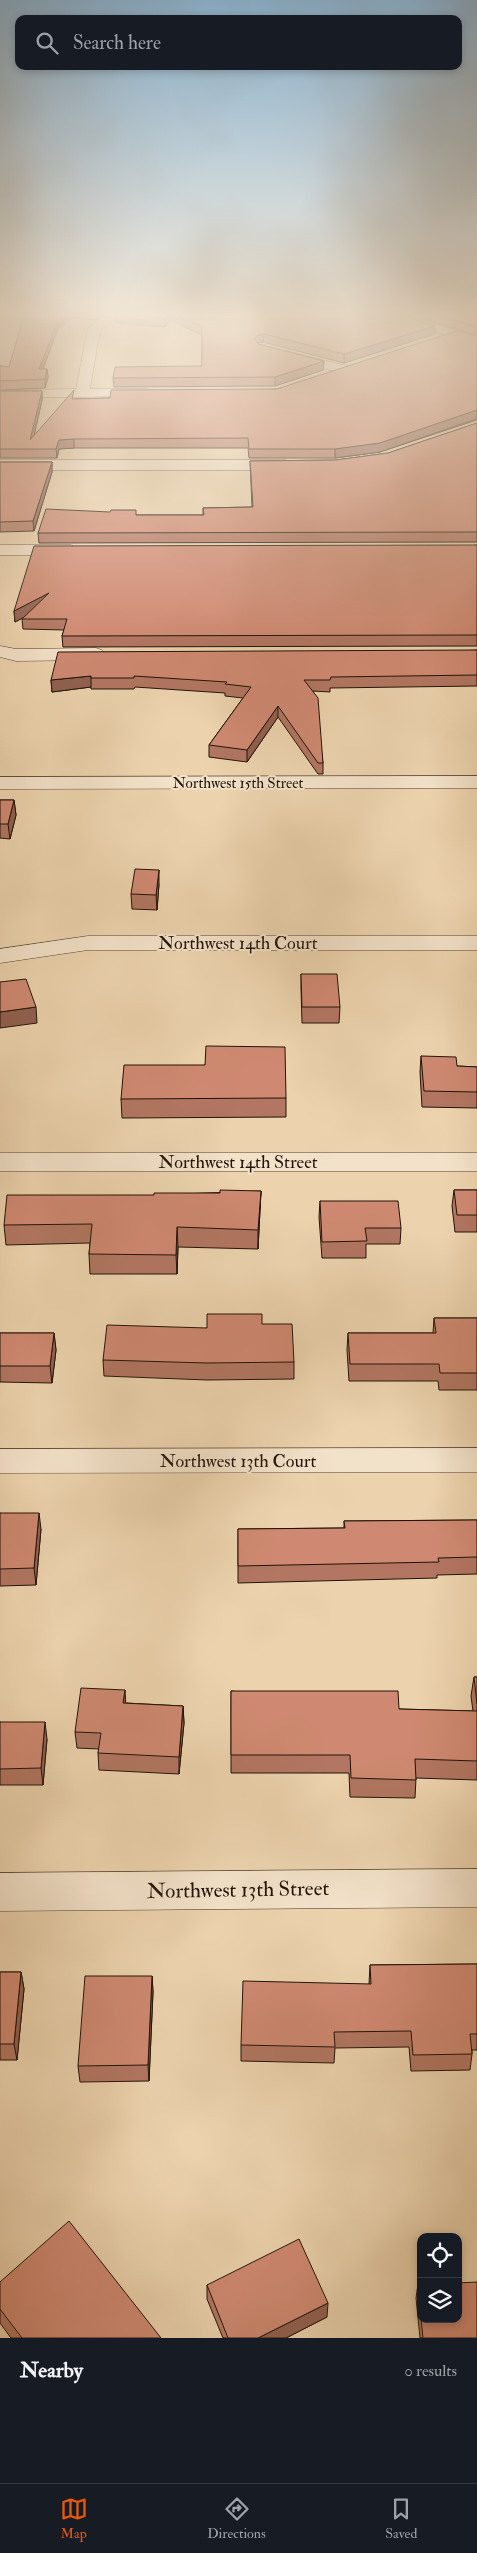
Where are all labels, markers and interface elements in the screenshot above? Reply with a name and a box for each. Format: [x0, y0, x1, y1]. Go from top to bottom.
search box [15, 15, 462, 70]
icon: search [33, 29, 61, 57]
text: Search here [73, 31, 161, 55]
street label: Northwest 15th Street [173, 774, 304, 793]
street label: Northwest 14th Court [158, 932, 318, 955]
street label: Northwest 14th Street [159, 1151, 318, 1174]
street label: Northwest 13th Court [160, 1450, 316, 1473]
street label: Northwest 13th Street [147, 1875, 330, 1905]
map controls [417, 2233, 462, 2323]
button: locate [417, 2233, 462, 2278]
button: layers [417, 2278, 462, 2323]
text: Nearby [20, 2357, 83, 2384]
text: 0 results [404, 2361, 457, 2381]
tab: Map [60, 2495, 88, 2542]
tab: Directions [207, 2495, 266, 2542]
tab: Saved [385, 2495, 417, 2542]

